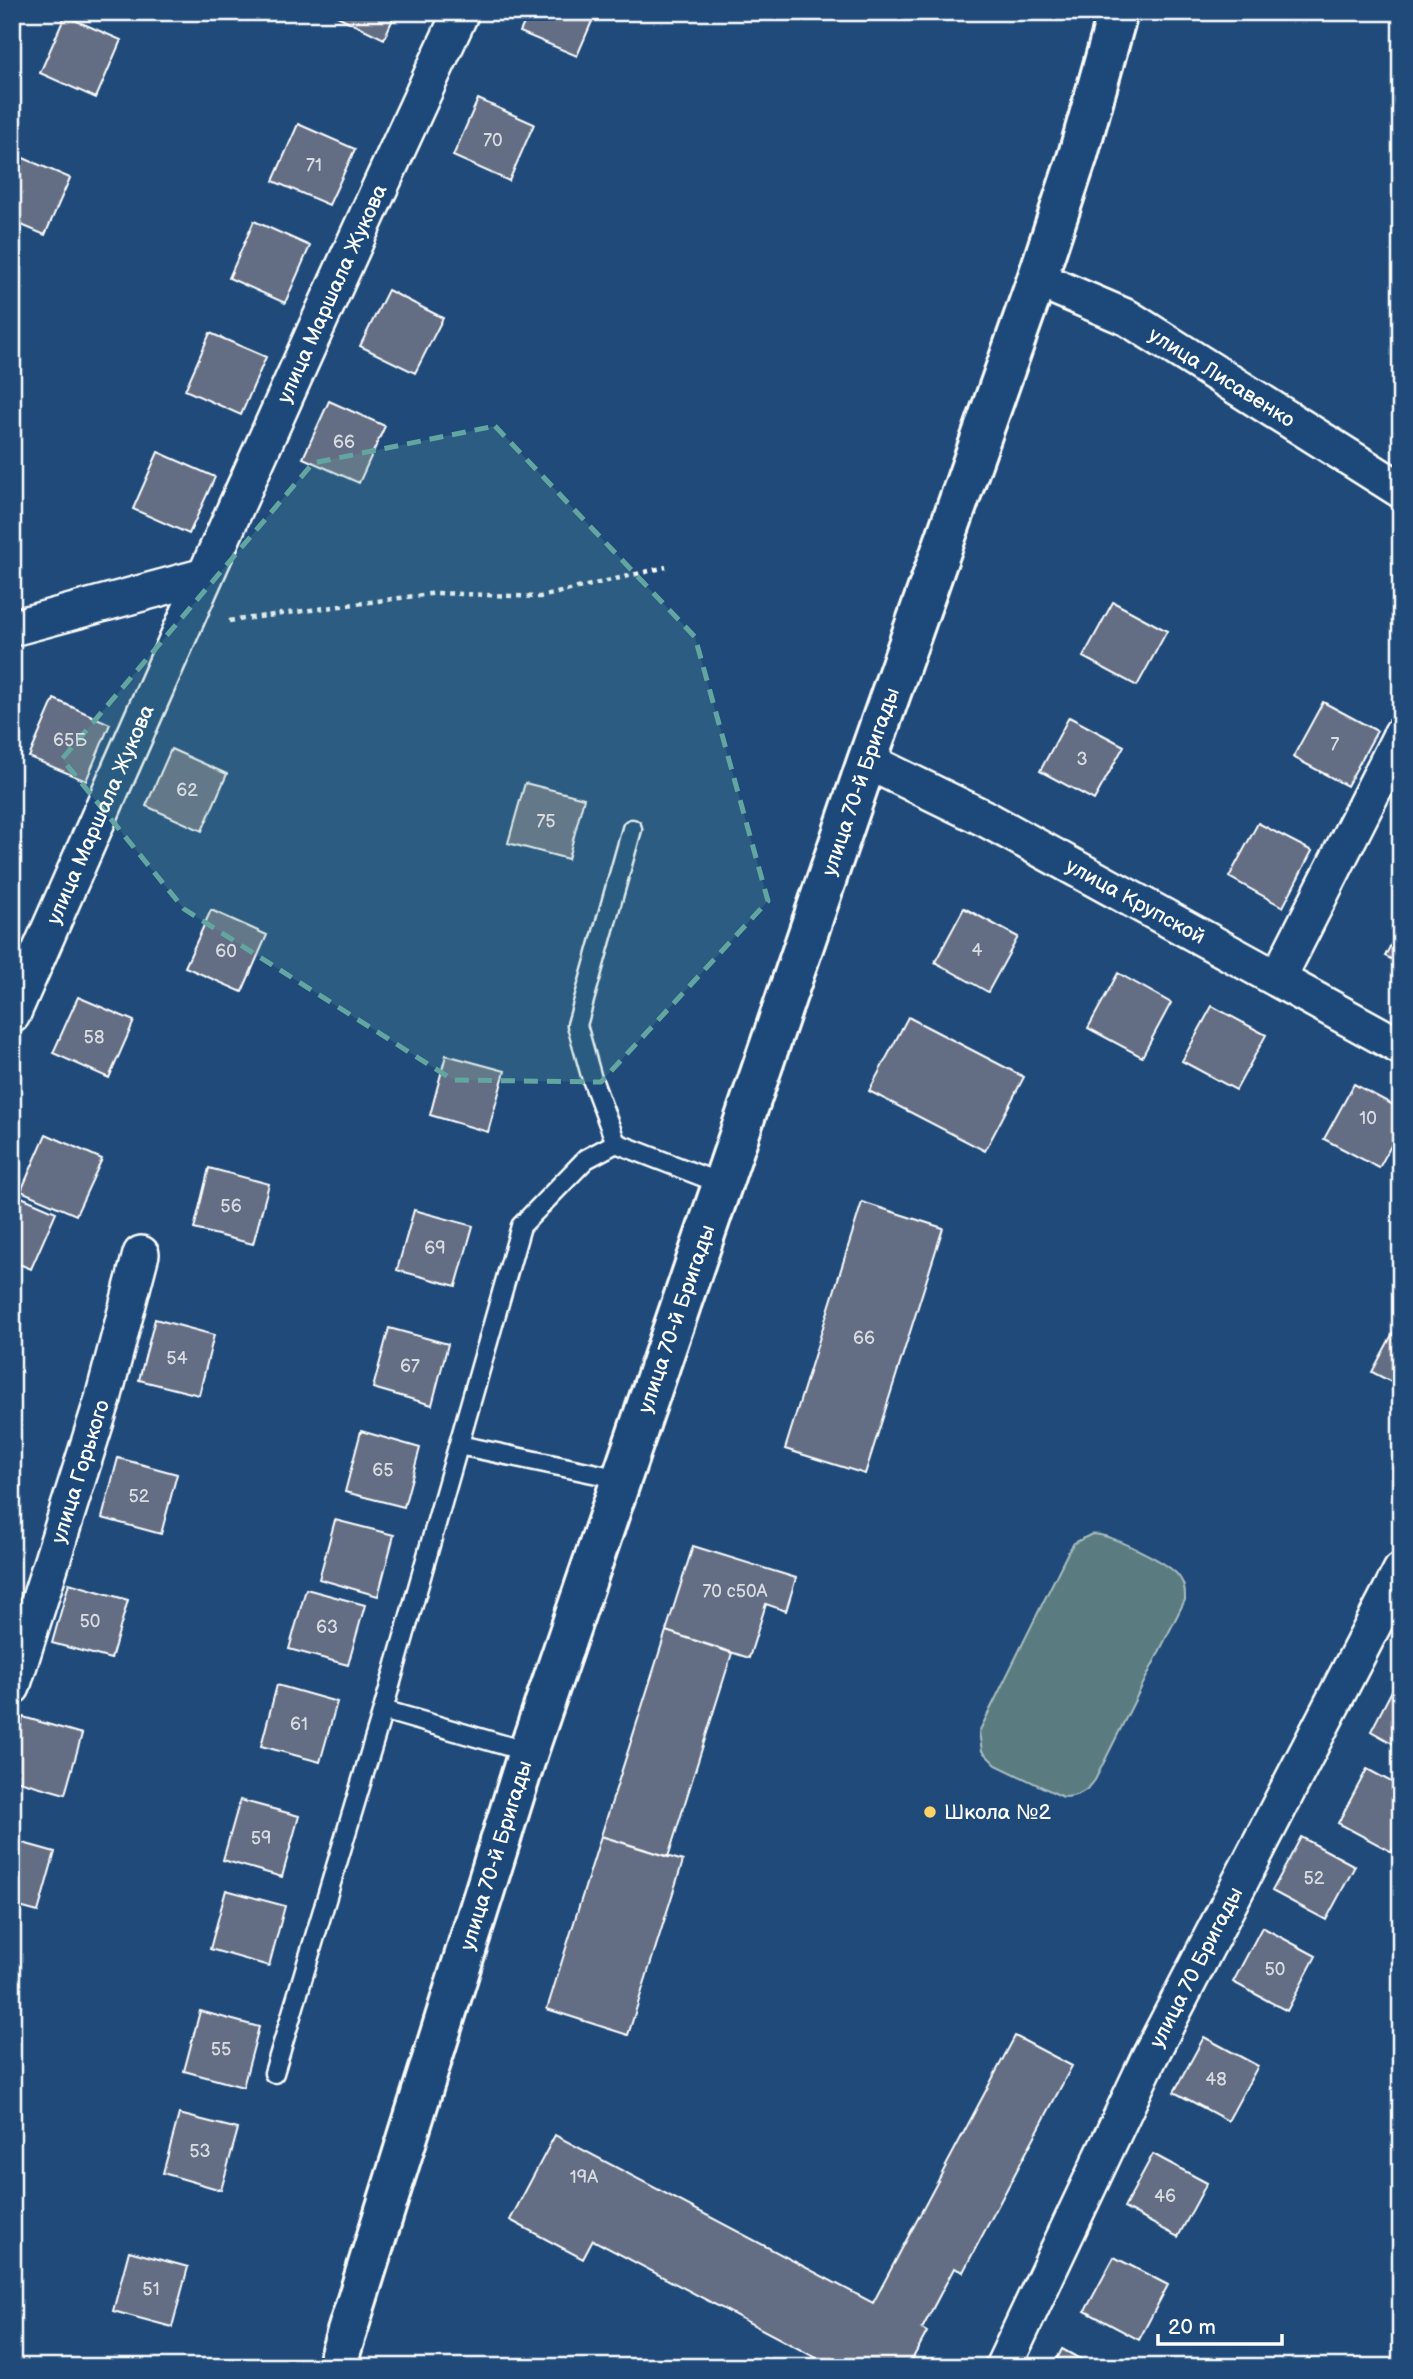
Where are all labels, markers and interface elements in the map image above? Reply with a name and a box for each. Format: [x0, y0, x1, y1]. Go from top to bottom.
house number: 70 [483, 130, 503, 151]
house number: 71 [306, 155, 322, 176]
street label: улица Маршала Жукова [272, 180, 393, 407]
street label: улица Лисавенко [1144, 322, 1299, 433]
house number: 66 [333, 432, 355, 453]
street label: улица 70-й Бригады [817, 684, 905, 879]
street label: улица Маршала Жукова [41, 700, 160, 929]
house number: 65Б [53, 730, 87, 751]
house number: 7 [1331, 734, 1340, 755]
house number: 3 [1076, 749, 1088, 770]
house number: 62 [176, 780, 198, 801]
house number: 75 [536, 811, 556, 832]
street label: улица Крупской [1061, 853, 1209, 950]
house number: 4 [972, 940, 983, 961]
house number: 60 [215, 941, 237, 962]
house number: 58 [84, 1027, 104, 1048]
house number: 10 [1359, 1108, 1377, 1129]
house number: 56 [220, 1196, 242, 1217]
street label: улица 70-й Бригады [633, 1222, 720, 1417]
house number: 69 [424, 1238, 446, 1259]
house number: 66 [853, 1328, 875, 1349]
house number: 54 [166, 1348, 188, 1369]
house number: 67 [400, 1356, 420, 1377]
street label: улица Горького [46, 1397, 115, 1547]
house number: 65 [372, 1460, 394, 1481]
house number: 52 [129, 1486, 150, 1507]
house number: 70 с50А [703, 1581, 768, 1602]
house number: 50 [80, 1611, 100, 1632]
house number: 63 [316, 1617, 338, 1638]
house number: 61 [290, 1714, 308, 1735]
street label: улица 70-й Бригады [455, 1758, 538, 1953]
place label: Школа №2 [944, 1800, 1051, 1825]
marker: Школа №2 [922, 1804, 938, 1820]
house number: 59 [251, 1828, 271, 1849]
house number: 52 [1304, 1868, 1325, 1889]
street label: улица 70 Бригады [1144, 1883, 1248, 2052]
house number: 50 [1265, 1959, 1285, 1980]
house number: 55 [211, 2039, 231, 2060]
house number: 48 [1205, 2069, 1227, 2090]
house number: 53 [189, 2141, 211, 2162]
house number: 19А [570, 2167, 598, 2188]
house number: 46 [1154, 2186, 1176, 2207]
house number: 51 [142, 2279, 160, 2300]
scale bar [1158, 2302, 1282, 2346]
text: 20 m [1168, 2315, 1216, 2340]

